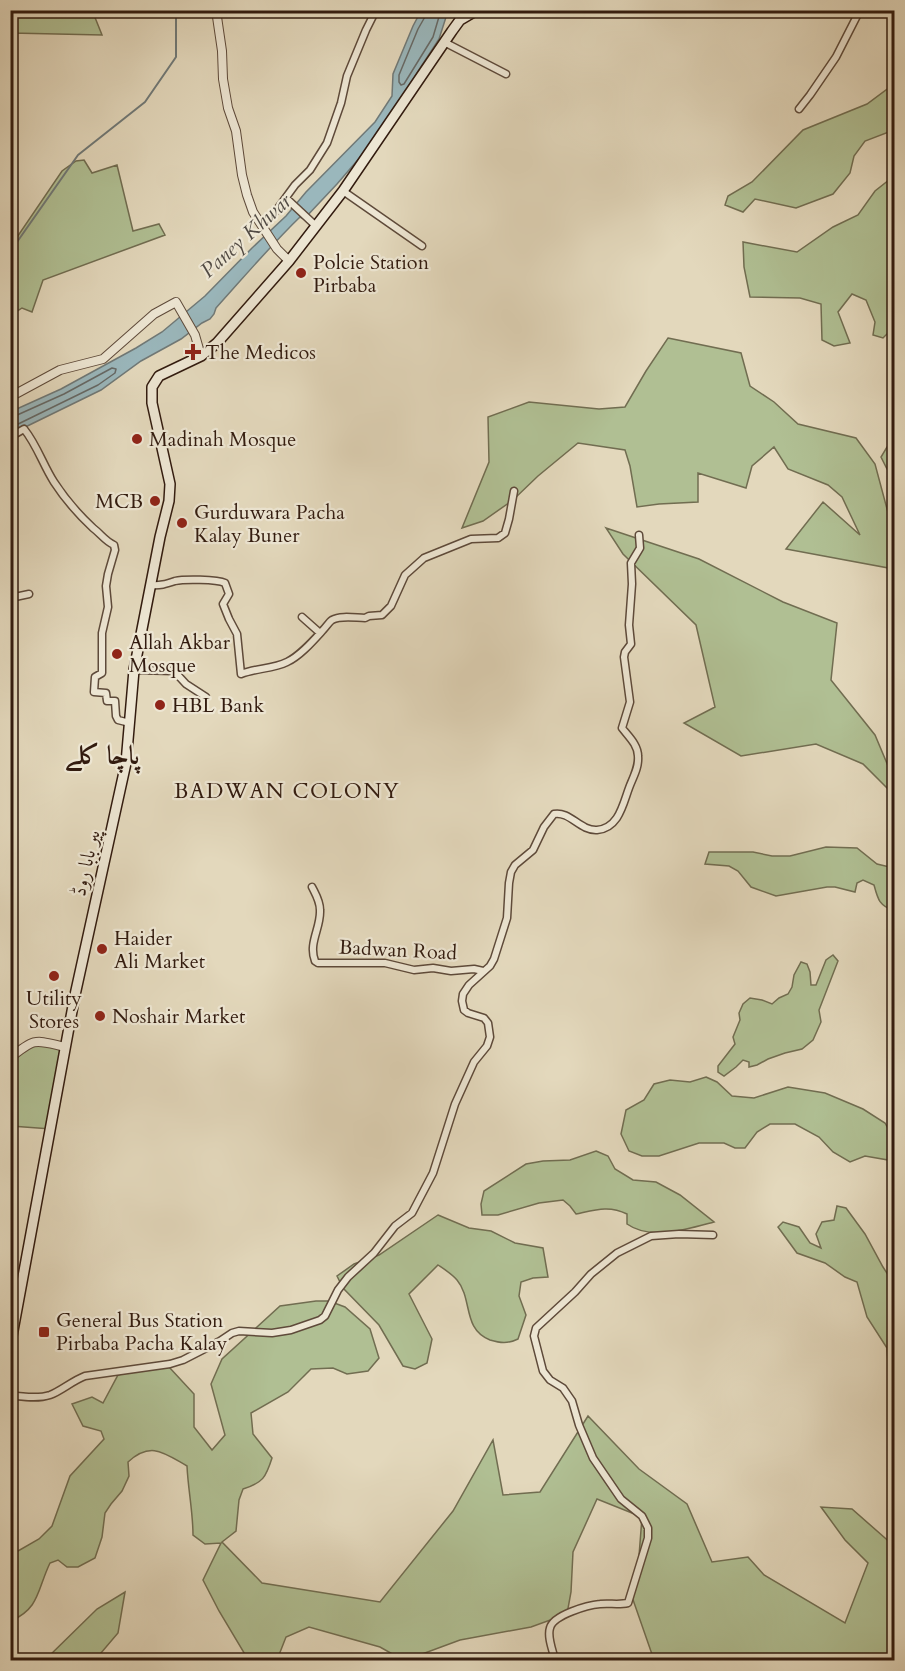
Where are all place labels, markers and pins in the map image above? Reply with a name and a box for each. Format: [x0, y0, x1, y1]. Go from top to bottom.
place label: Polcie Station Pirbaba [313, 249, 430, 299]
marker: Polcie Station Pirbaba [294, 266, 308, 280]
place label: The Medicos [205, 339, 316, 366]
marker: The Medicos [186, 345, 200, 359]
place label: Madinah Mosque [149, 426, 296, 453]
marker: Madinah Mosque [130, 432, 144, 446]
place label: MCB [95, 488, 143, 515]
marker: MCB [148, 494, 162, 508]
place label: Gurduwara Pacha Kalay Buner [194, 499, 345, 549]
marker: Gurduwara Pacha Kalay Buner [175, 516, 189, 530]
place label: Allah Akbar Mosque [129, 629, 231, 679]
marker: Allah Akbar Mosque [110, 647, 124, 661]
place label: HBL Bank [172, 692, 264, 719]
marker: HBL Bank [153, 698, 167, 712]
place label: Haider Ali Market [114, 925, 206, 975]
marker: Haider Ali Market [95, 942, 109, 956]
marker: Utility Stores [47, 969, 61, 983]
place label: Utility Stores [26, 985, 82, 1035]
place label: Noshair Market [112, 1003, 246, 1030]
marker: Noshair Market [93, 1009, 107, 1023]
place label: General Bus Station Pirbaba Pacha Kalay [56, 1307, 228, 1357]
marker: General Bus Station Pirbaba Pacha Kalay [37, 1325, 51, 1339]

